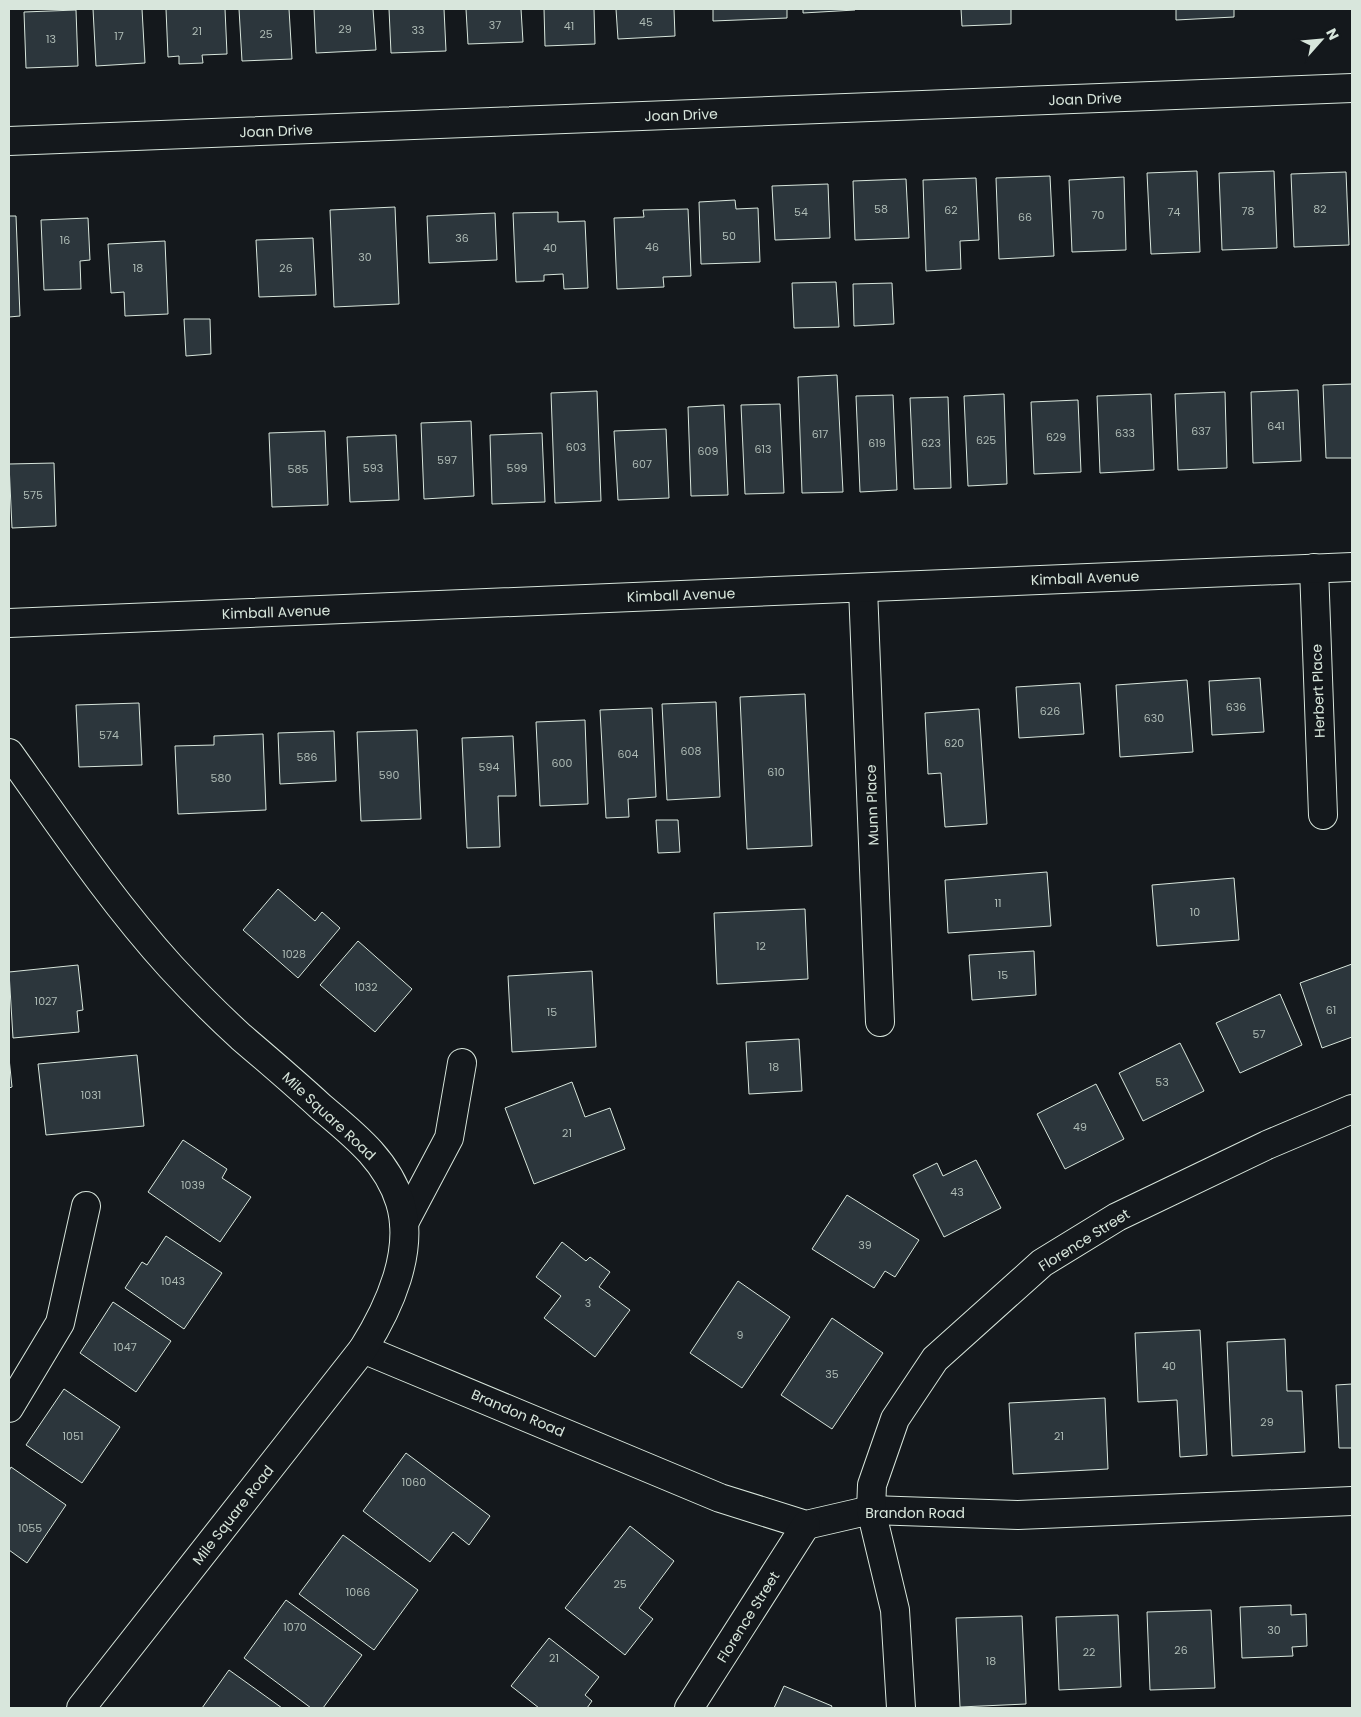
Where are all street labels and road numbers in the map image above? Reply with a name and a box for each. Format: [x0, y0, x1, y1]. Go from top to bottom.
street label: Joan Drive [1048, 88, 1122, 110]
street label: Joan Drive [644, 104, 718, 126]
street label: Joan Drive [239, 120, 313, 142]
street label: Kimball Avenue [1030, 566, 1140, 590]
street label: Kimball Avenue [626, 583, 736, 607]
street label: Kimball Avenue [221, 600, 331, 624]
street label: Herbert Place [1306, 643, 1330, 738]
street label: Munn Place [861, 764, 883, 846]
street label: Mile Square Road [278, 1067, 380, 1165]
street label: Florence Street [1035, 1204, 1133, 1276]
street label: Brandon Road [468, 1384, 568, 1442]
street label: Mile Square Road [188, 1461, 278, 1569]
street label: Brandon Road [865, 1503, 965, 1523]
street label: Florence Street [712, 1568, 784, 1666]

